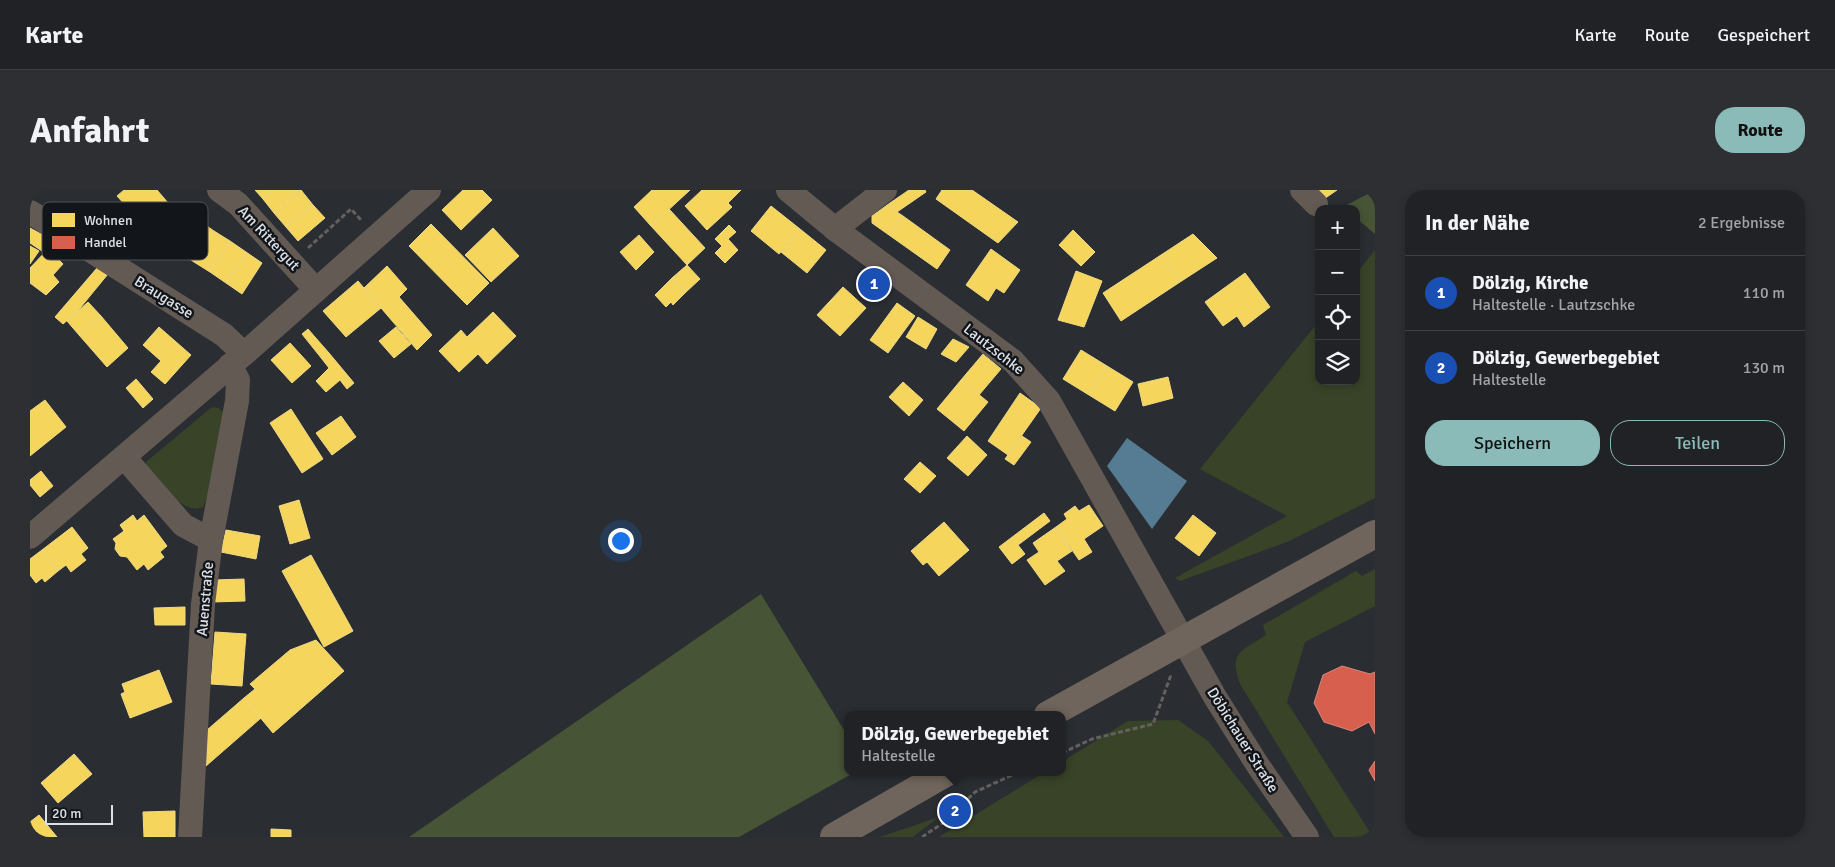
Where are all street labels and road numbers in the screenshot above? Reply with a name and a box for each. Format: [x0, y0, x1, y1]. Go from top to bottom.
street label: Am Rittergut [234, 202, 304, 274]
street label: Braugasse [131, 272, 197, 322]
street label: Lautzschke [960, 320, 1028, 378]
street label: Auenstraße [193, 561, 217, 637]
street label: Döbichauer Straße [1203, 684, 1283, 796]

